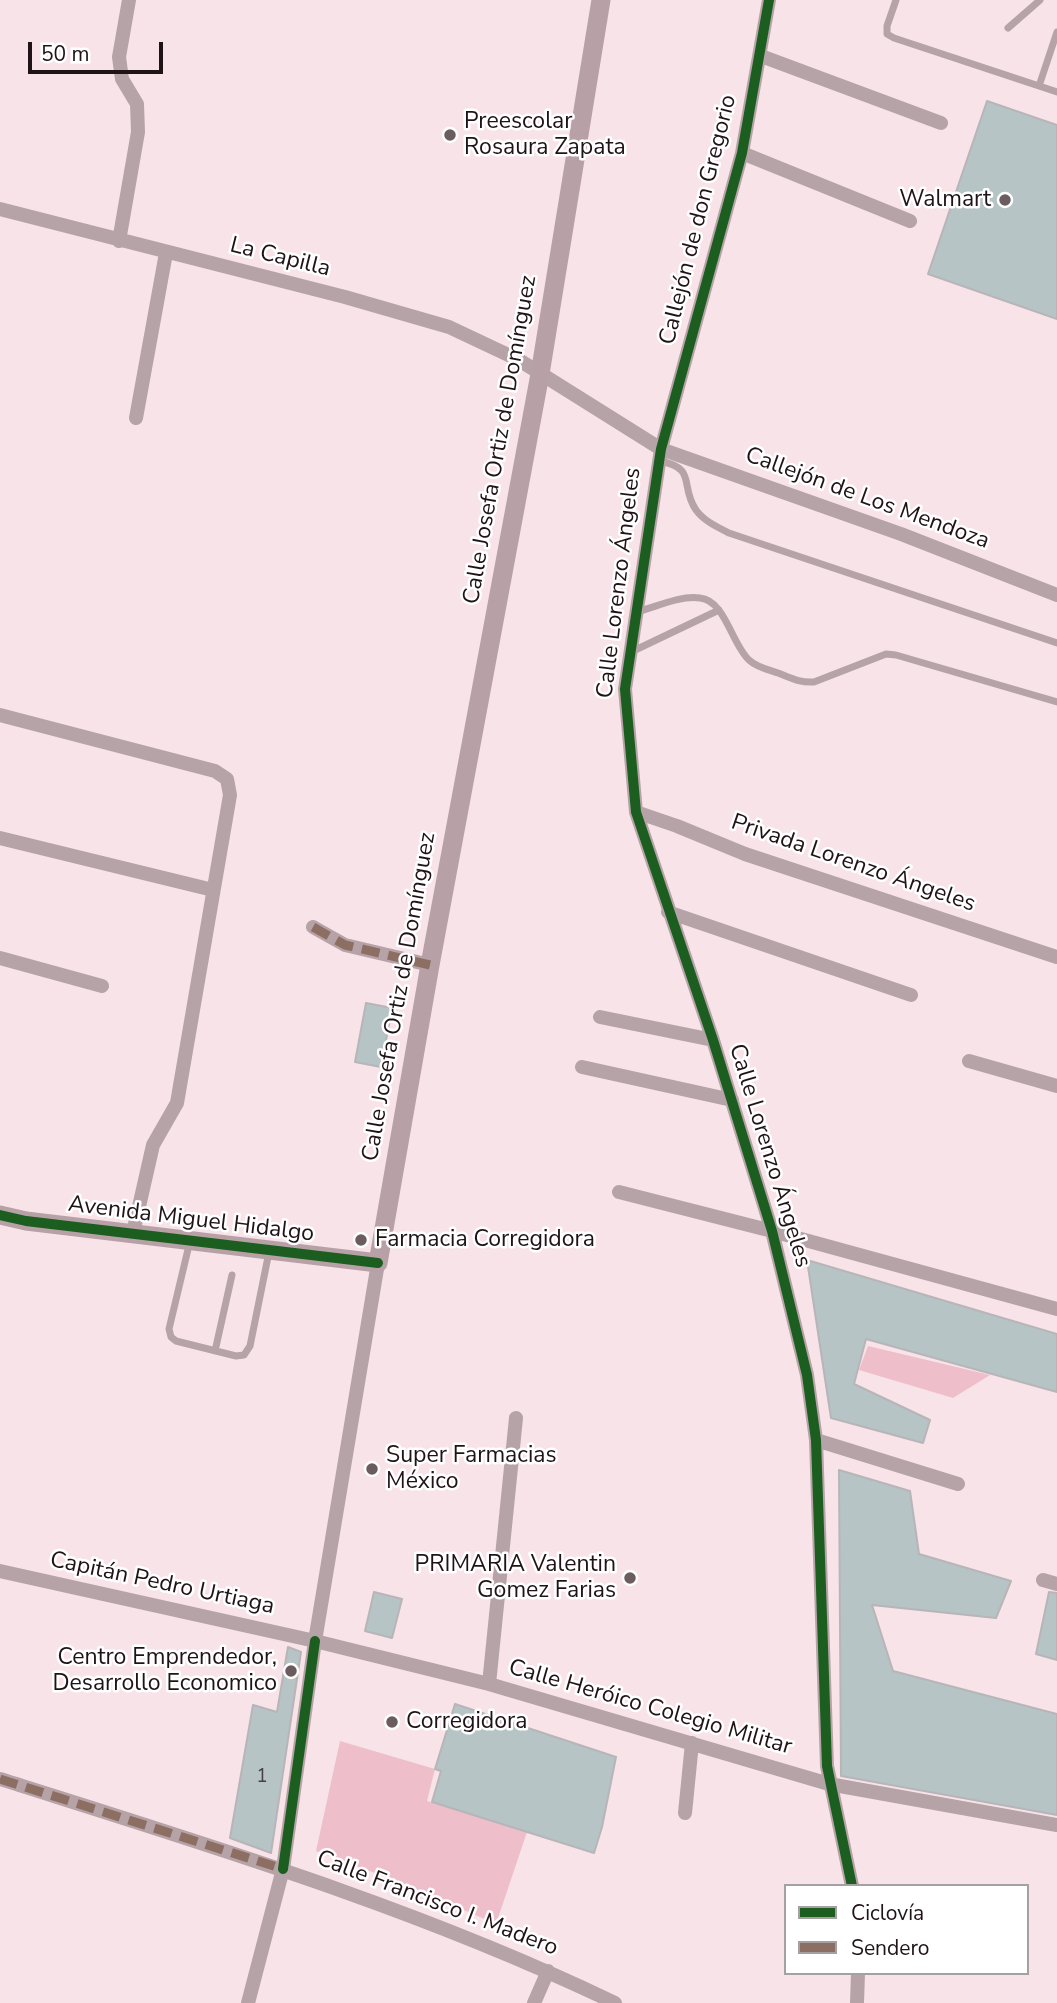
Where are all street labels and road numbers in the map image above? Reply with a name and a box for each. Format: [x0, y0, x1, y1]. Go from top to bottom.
street label: Callejón de don Gregorio [655, 92, 743, 348]
street label: La Capilla [227, 232, 333, 284]
street label: Calle Josefa Ortiz de Domínguez [458, 274, 544, 606]
street label: Callejón de Los Mendoza [741, 442, 993, 556]
street label: Calle Lorenzo Ángeles [592, 466, 648, 700]
street label: Privada Lorenzo Ángeles [727, 809, 979, 919]
street label: Calle Josefa Ortiz de Domínguez [357, 831, 443, 1163]
street label: Calle Lorenzo Ángeles [722, 1041, 816, 1271]
street label: Avenida Miguel Hidalgo [66, 1191, 316, 1249]
street label: Capitán Pedro Urtiaga [47, 1547, 277, 1621]
street label: Calle Heróico Colegio Militar [505, 1654, 795, 1762]
street label: Calle Francisco I. Madero [312, 1845, 562, 1963]

